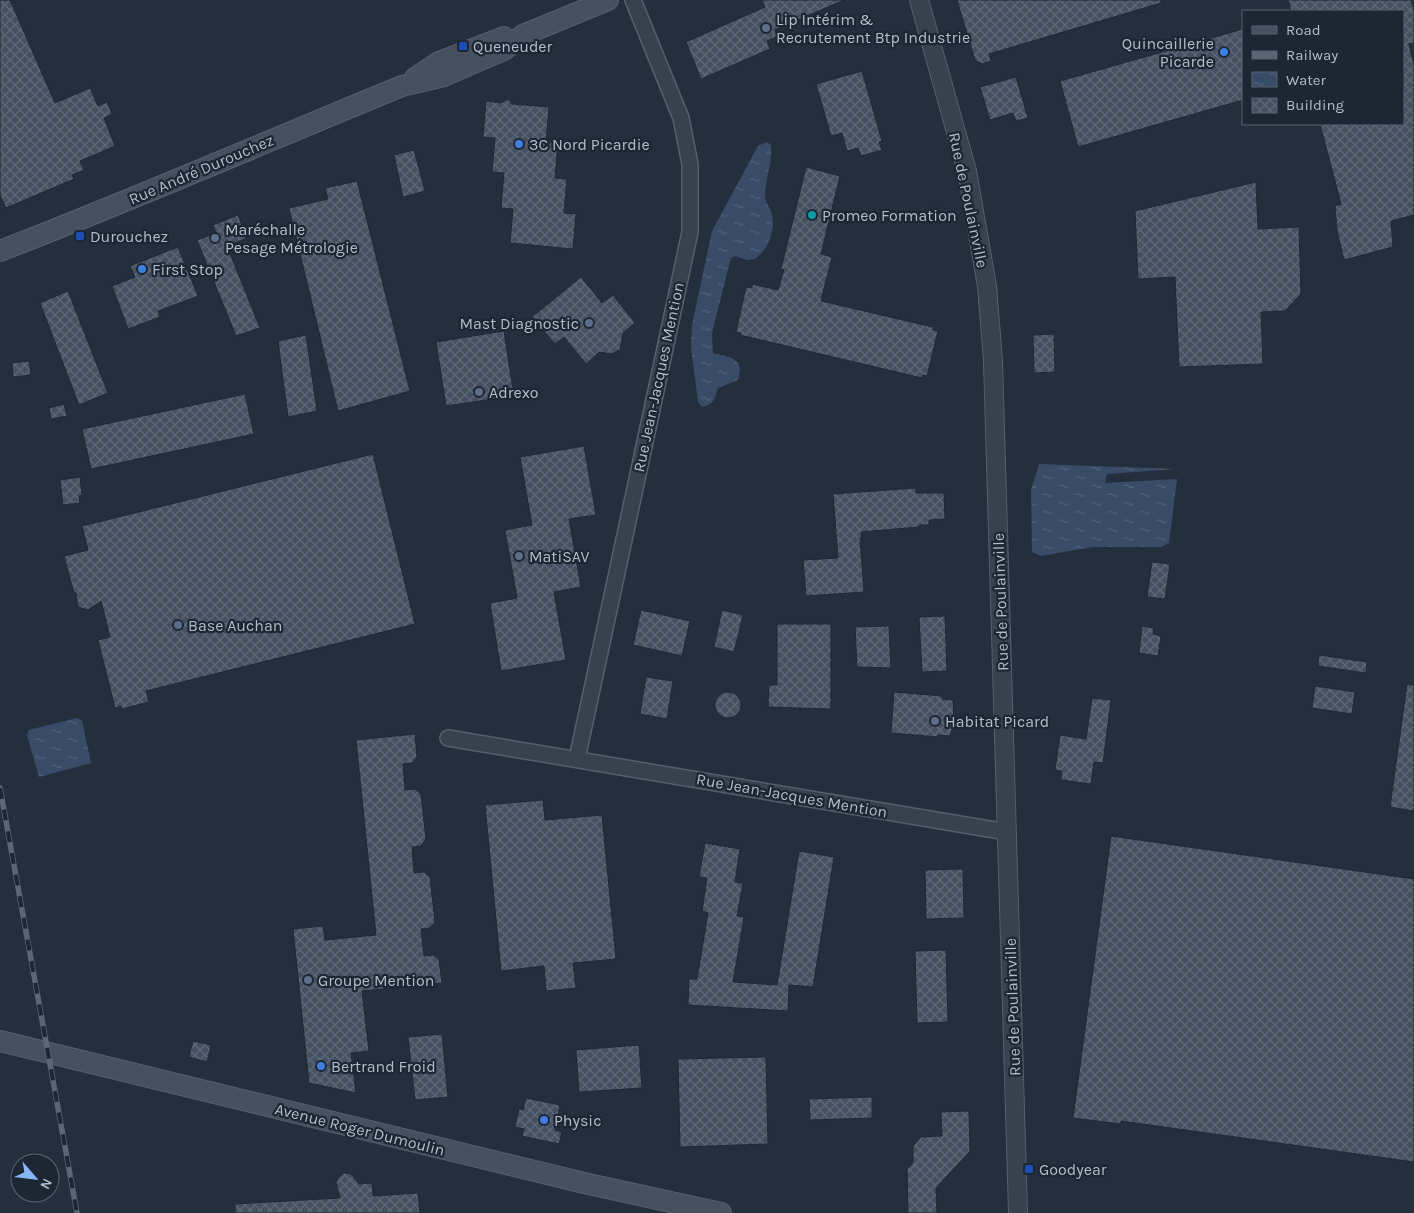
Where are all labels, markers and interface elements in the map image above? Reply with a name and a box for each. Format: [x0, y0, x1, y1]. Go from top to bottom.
place label: Lip Intérim & Recrutement Btp Industrie [776, 10, 970, 47]
legend [1242, 10, 1404, 125]
text: Road [1286, 21, 1321, 39]
marker: Lip Intérim & Recrutement Btp Industrie [760, 22, 772, 34]
place label: Quincaillerie Picarde [1122, 34, 1214, 71]
place label: Queneuder [473, 37, 553, 56]
marker: Queneuder [457, 40, 469, 52]
marker: Quincaillerie Picarde [1218, 46, 1230, 58]
text: Railway [1286, 46, 1338, 64]
text: Water [1286, 71, 1327, 89]
text: Building [1286, 96, 1344, 114]
street label: Rue André Durouchez [126, 130, 277, 209]
street label: Rue de Poulainville [945, 131, 992, 270]
place label: 3C Nord Picardie [529, 135, 650, 154]
marker: 3C Nord Picardie [513, 138, 525, 150]
place label: Promeo Formation [822, 206, 957, 225]
marker: Promeo Formation [806, 209, 818, 221]
place label: Maréchalle Pesage Métrologie [225, 220, 358, 257]
place label: Durouchez [90, 227, 168, 246]
marker: Durouchez [74, 230, 86, 242]
marker: Maréchalle Pesage Métrologie [209, 232, 221, 244]
place label: First Stop [152, 260, 223, 279]
marker: First Stop [136, 263, 148, 275]
street label: Rue Jean-Jacques Mention [629, 280, 688, 474]
place label: Mast Diagnostic [459, 314, 579, 333]
marker: Mast Diagnostic [583, 317, 595, 329]
place label: Adrexo [489, 383, 539, 402]
marker: Adrexo [473, 386, 485, 398]
street label: Rue de Poulainville [989, 533, 1012, 671]
place label: MatiSAV [529, 547, 590, 566]
marker: MatiSAV [513, 550, 525, 562]
place label: Base Auchan [188, 616, 282, 635]
marker: Base Auchan [172, 619, 184, 631]
place label: Habitat Picard [945, 712, 1049, 731]
marker: Habitat Picard [929, 715, 941, 727]
street label: Rue Jean-Jacques Mention [695, 769, 889, 822]
street label: Rue de Poulainville [1001, 938, 1024, 1076]
place label: Groupe Mention [318, 971, 435, 990]
marker: Groupe Mention [302, 974, 314, 986]
place label: Bertrand Froid [331, 1057, 436, 1076]
marker: Bertrand Froid [315, 1060, 327, 1072]
street label: Avenue Roger Dumoulin [273, 1099, 447, 1160]
place label: Physic [554, 1111, 601, 1130]
marker: Physic [538, 1114, 550, 1126]
north arrow [10, 1153, 60, 1203]
place label: Goodyear [1039, 1160, 1107, 1179]
marker: Goodyear [1023, 1163, 1035, 1175]
text: N [36, 1175, 56, 1192]

